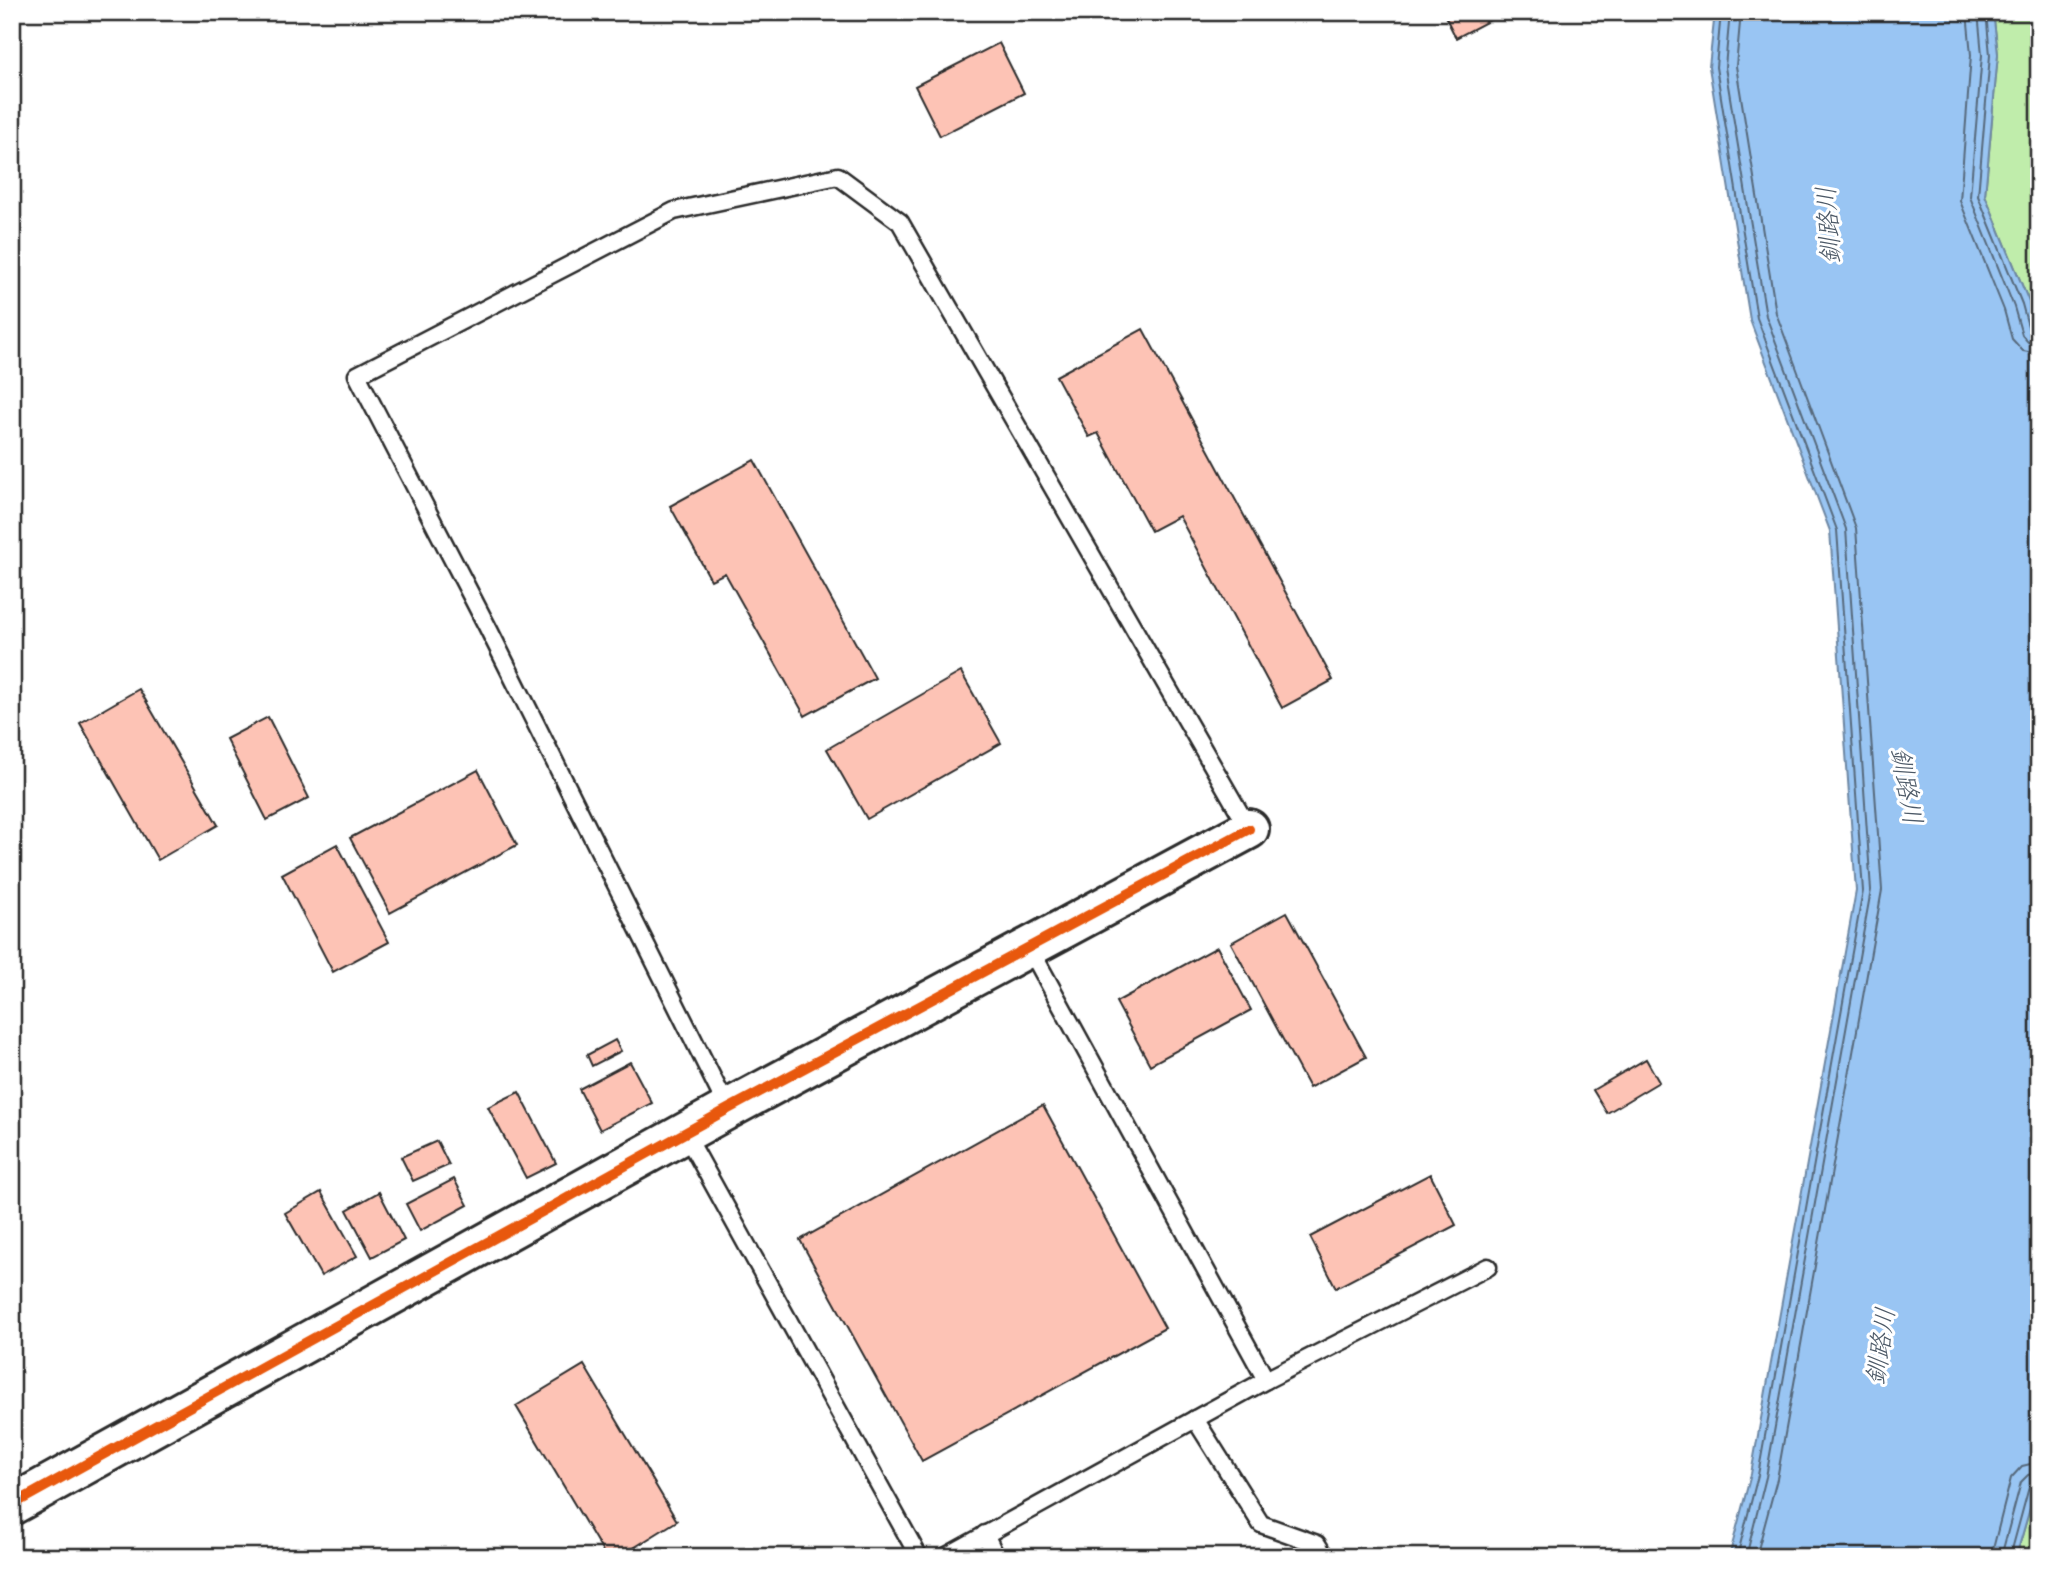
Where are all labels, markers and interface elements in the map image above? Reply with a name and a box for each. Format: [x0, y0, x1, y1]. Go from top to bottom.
water label: 釧路川 [1808, 185, 1850, 265]
water label: 釧路川 [1882, 745, 1931, 828]
water label: 釧路川 [1858, 1305, 1904, 1387]

